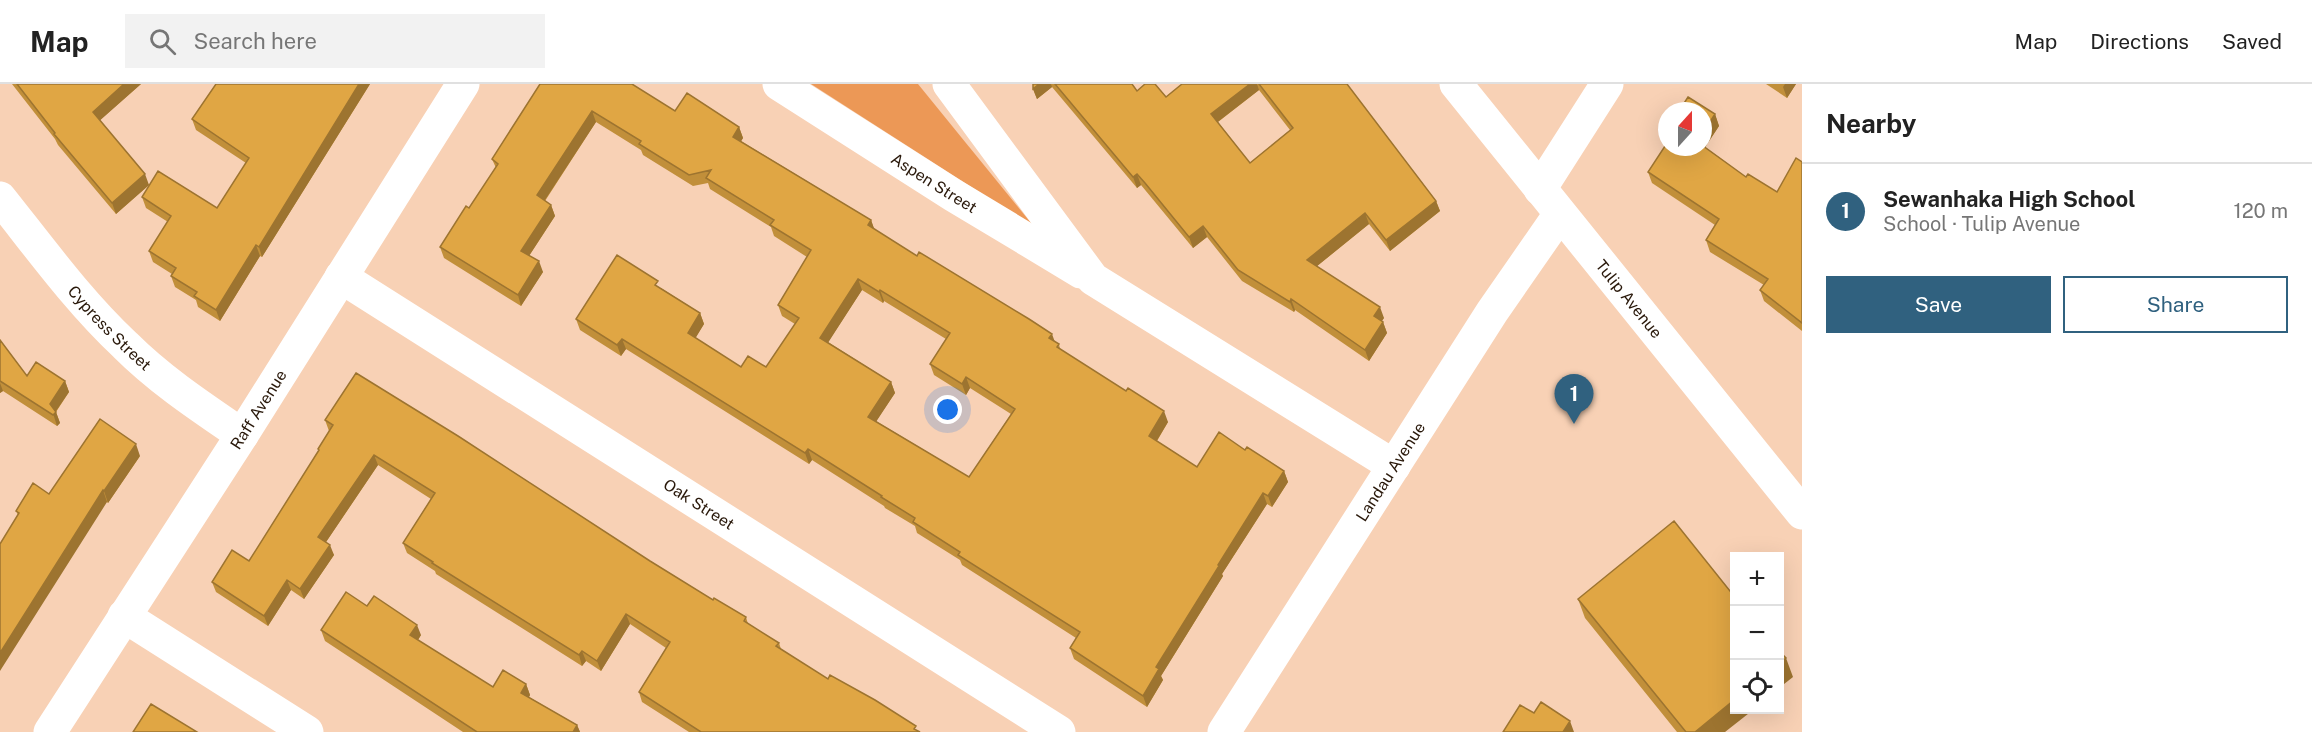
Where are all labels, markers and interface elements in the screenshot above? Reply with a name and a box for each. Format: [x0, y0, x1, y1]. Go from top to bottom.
search box [125, 14, 545, 68]
text: Map [30, 25, 89, 58]
icon: search [146, 25, 179, 58]
text: Search here [194, 28, 317, 54]
text: Map [2015, 29, 2057, 54]
text: Directions [2090, 29, 2189, 54]
text: Saved [2222, 29, 2282, 54]
north arrow [1658, 102, 1712, 156]
text: Nearby [1826, 108, 1916, 139]
street label: Aspen Street [888, 149, 980, 217]
text: Sewanhaka High School [1883, 186, 2135, 212]
text: 1 [1841, 199, 1850, 223]
text: 120 m [2234, 199, 2288, 223]
text: School · Tulip Avenue [1883, 212, 2080, 236]
street label: Tulip Avenue [1592, 256, 1666, 342]
button: Save [1826, 276, 2051, 333]
button: Share [2063, 276, 2288, 333]
street label: Cypress Street [64, 282, 155, 375]
street label: Raff Avenue [226, 366, 291, 453]
pin: 1 [1554, 374, 1594, 424]
your location [933, 395, 962, 424]
street label: Landau Avenue [1352, 419, 1429, 525]
street label: Oak Street [660, 475, 738, 534]
map controls [1730, 552, 1784, 714]
button: + [1730, 552, 1784, 606]
button: − [1730, 606, 1784, 660]
button: locate [1730, 660, 1784, 714]

